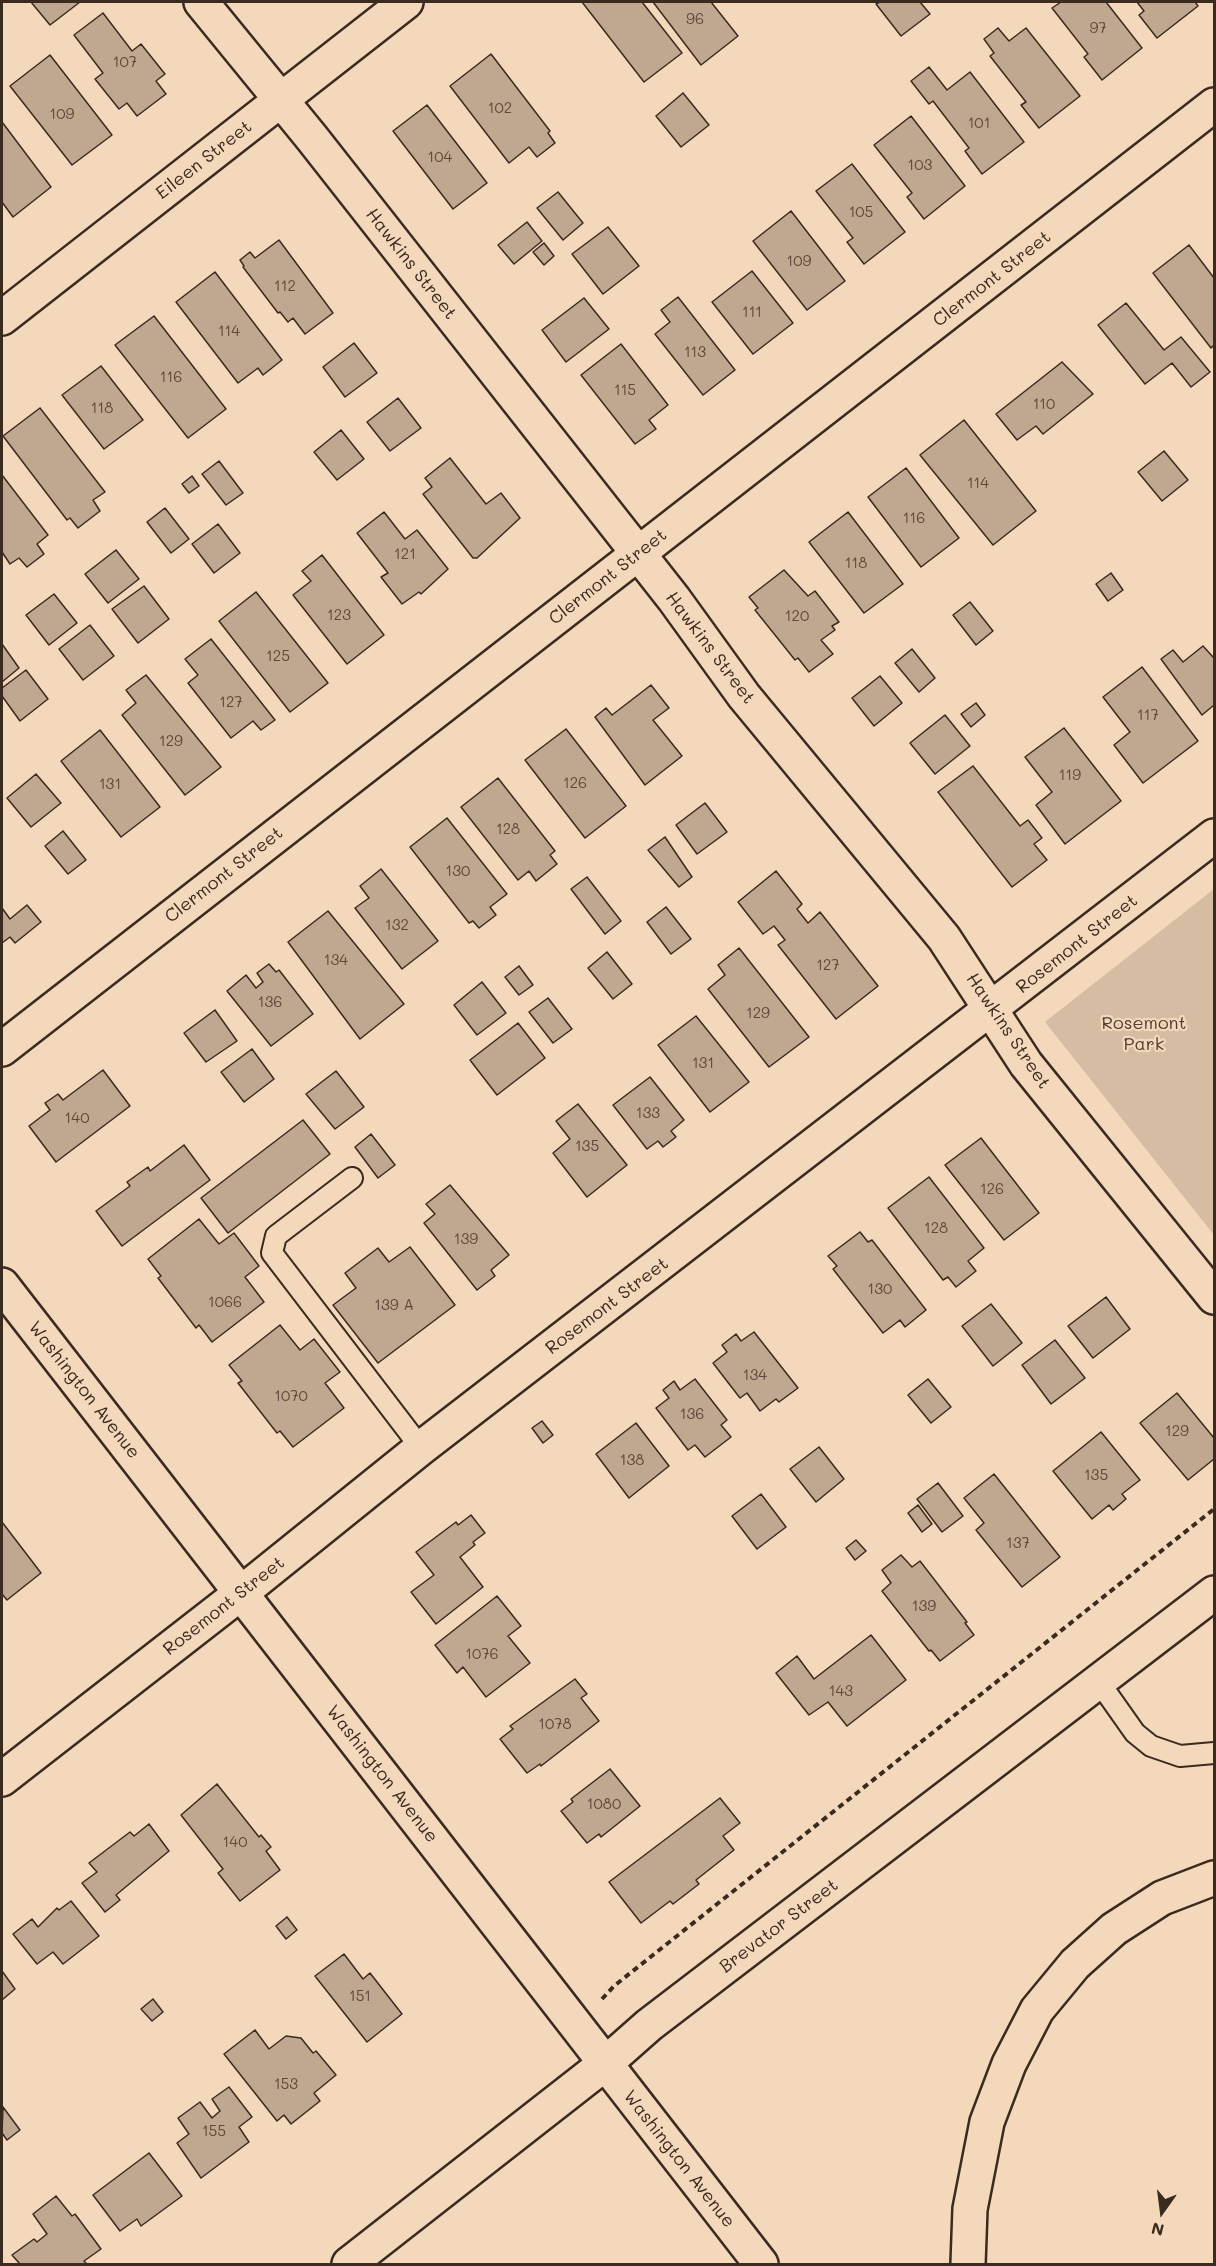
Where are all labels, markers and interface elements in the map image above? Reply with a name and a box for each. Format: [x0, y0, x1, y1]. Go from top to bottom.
house number: 96 [686, 10, 704, 28]
house number: 97 [1089, 19, 1107, 37]
house number: 107 [113, 53, 137, 71]
house number: 102 [488, 99, 512, 117]
house number: 109 [50, 105, 74, 123]
house number: 101 [968, 114, 990, 132]
street label: Eileen Street [152, 116, 256, 204]
house number: 104 [428, 148, 452, 166]
house number: 103 [908, 156, 932, 174]
house number: 105 [849, 203, 873, 221]
street label: Hawkins Street [361, 204, 461, 324]
street label: Clermont Street [929, 226, 1055, 332]
house number: 109 [787, 252, 811, 270]
house number: 112 [274, 277, 296, 295]
house number: 111 [742, 303, 762, 321]
house number: 114 [218, 322, 240, 340]
house number: 113 [684, 343, 706, 361]
house number: 116 [160, 368, 182, 386]
house number: 115 [614, 381, 636, 399]
house number: 110 [1033, 395, 1055, 413]
house number: 118 [91, 399, 113, 417]
house number: 114 [967, 474, 989, 492]
house number: 116 [903, 509, 925, 527]
street label: Clermont Street [545, 524, 671, 630]
house number: 121 [394, 545, 416, 563]
house number: 118 [845, 554, 867, 572]
street label: Hawkins Street [661, 588, 759, 708]
house number: 123 [327, 606, 351, 624]
house number: 120 [785, 607, 809, 625]
house number: 125 [266, 647, 290, 665]
house number: 127 [219, 693, 243, 711]
house number: 117 [1137, 706, 1159, 724]
house number: 129 [159, 732, 183, 750]
house number: 119 [1059, 766, 1081, 784]
house number: 126 [563, 774, 587, 792]
house number: 131 [99, 775, 121, 793]
house number: 128 [496, 820, 520, 838]
street label: Clermont Street [161, 822, 287, 928]
house number: 130 [446, 862, 470, 880]
street label: Rosemont Street [1012, 890, 1142, 998]
house number: 132 [385, 916, 409, 934]
house number: 134 [324, 951, 348, 969]
house number: 127 [816, 956, 840, 974]
street label: Hawkins Street [961, 969, 1055, 1093]
house number: 136 [258, 993, 282, 1011]
house number: 129 [746, 1004, 770, 1022]
park label: Rosemont Park [1101, 1012, 1187, 1054]
house number: 131 [692, 1054, 714, 1072]
house number: 133 [636, 1104, 660, 1122]
house number: 140 [65, 1109, 89, 1127]
house number: 135 [575, 1137, 599, 1155]
house number: 126 [980, 1180, 1004, 1198]
house number: 128 [924, 1219, 948, 1237]
house number: 139 [454, 1230, 478, 1248]
street label: Rosemont Street [541, 1253, 673, 1359]
house number: 130 [868, 1280, 892, 1298]
house number: 1066 [208, 1293, 242, 1311]
house number: 139 A [374, 1296, 414, 1314]
street label: Washington Avenue [24, 1317, 144, 1463]
house number: 134 [743, 1366, 767, 1384]
house number: 1070 [274, 1387, 308, 1405]
house number: 136 [680, 1405, 704, 1423]
house number: 129 [1165, 1422, 1189, 1440]
house number: 138 [620, 1451, 644, 1469]
house number: 135 [1084, 1466, 1108, 1484]
house number: 137 [1006, 1534, 1030, 1552]
street label: Rosemont Street [159, 1552, 289, 1660]
house number: 139 [912, 1597, 936, 1615]
house number: 1076 [465, 1645, 499, 1663]
house number: 143 [829, 1682, 853, 1700]
street label: Washington Avenue [322, 1701, 442, 1847]
house number: 1078 [538, 1715, 572, 1733]
house number: 1080 [587, 1795, 621, 1813]
house number: 140 [223, 1833, 247, 1851]
street label: Brevator Street [715, 1874, 843, 1978]
house number: 151 [349, 1987, 371, 2005]
house number: 153 [274, 2075, 298, 2093]
street label: Washington Avenue [619, 2086, 739, 2232]
house number: 155 [202, 2122, 226, 2140]
north arrow [1132, 2182, 1192, 2242]
text: N [1149, 2218, 1166, 2242]

